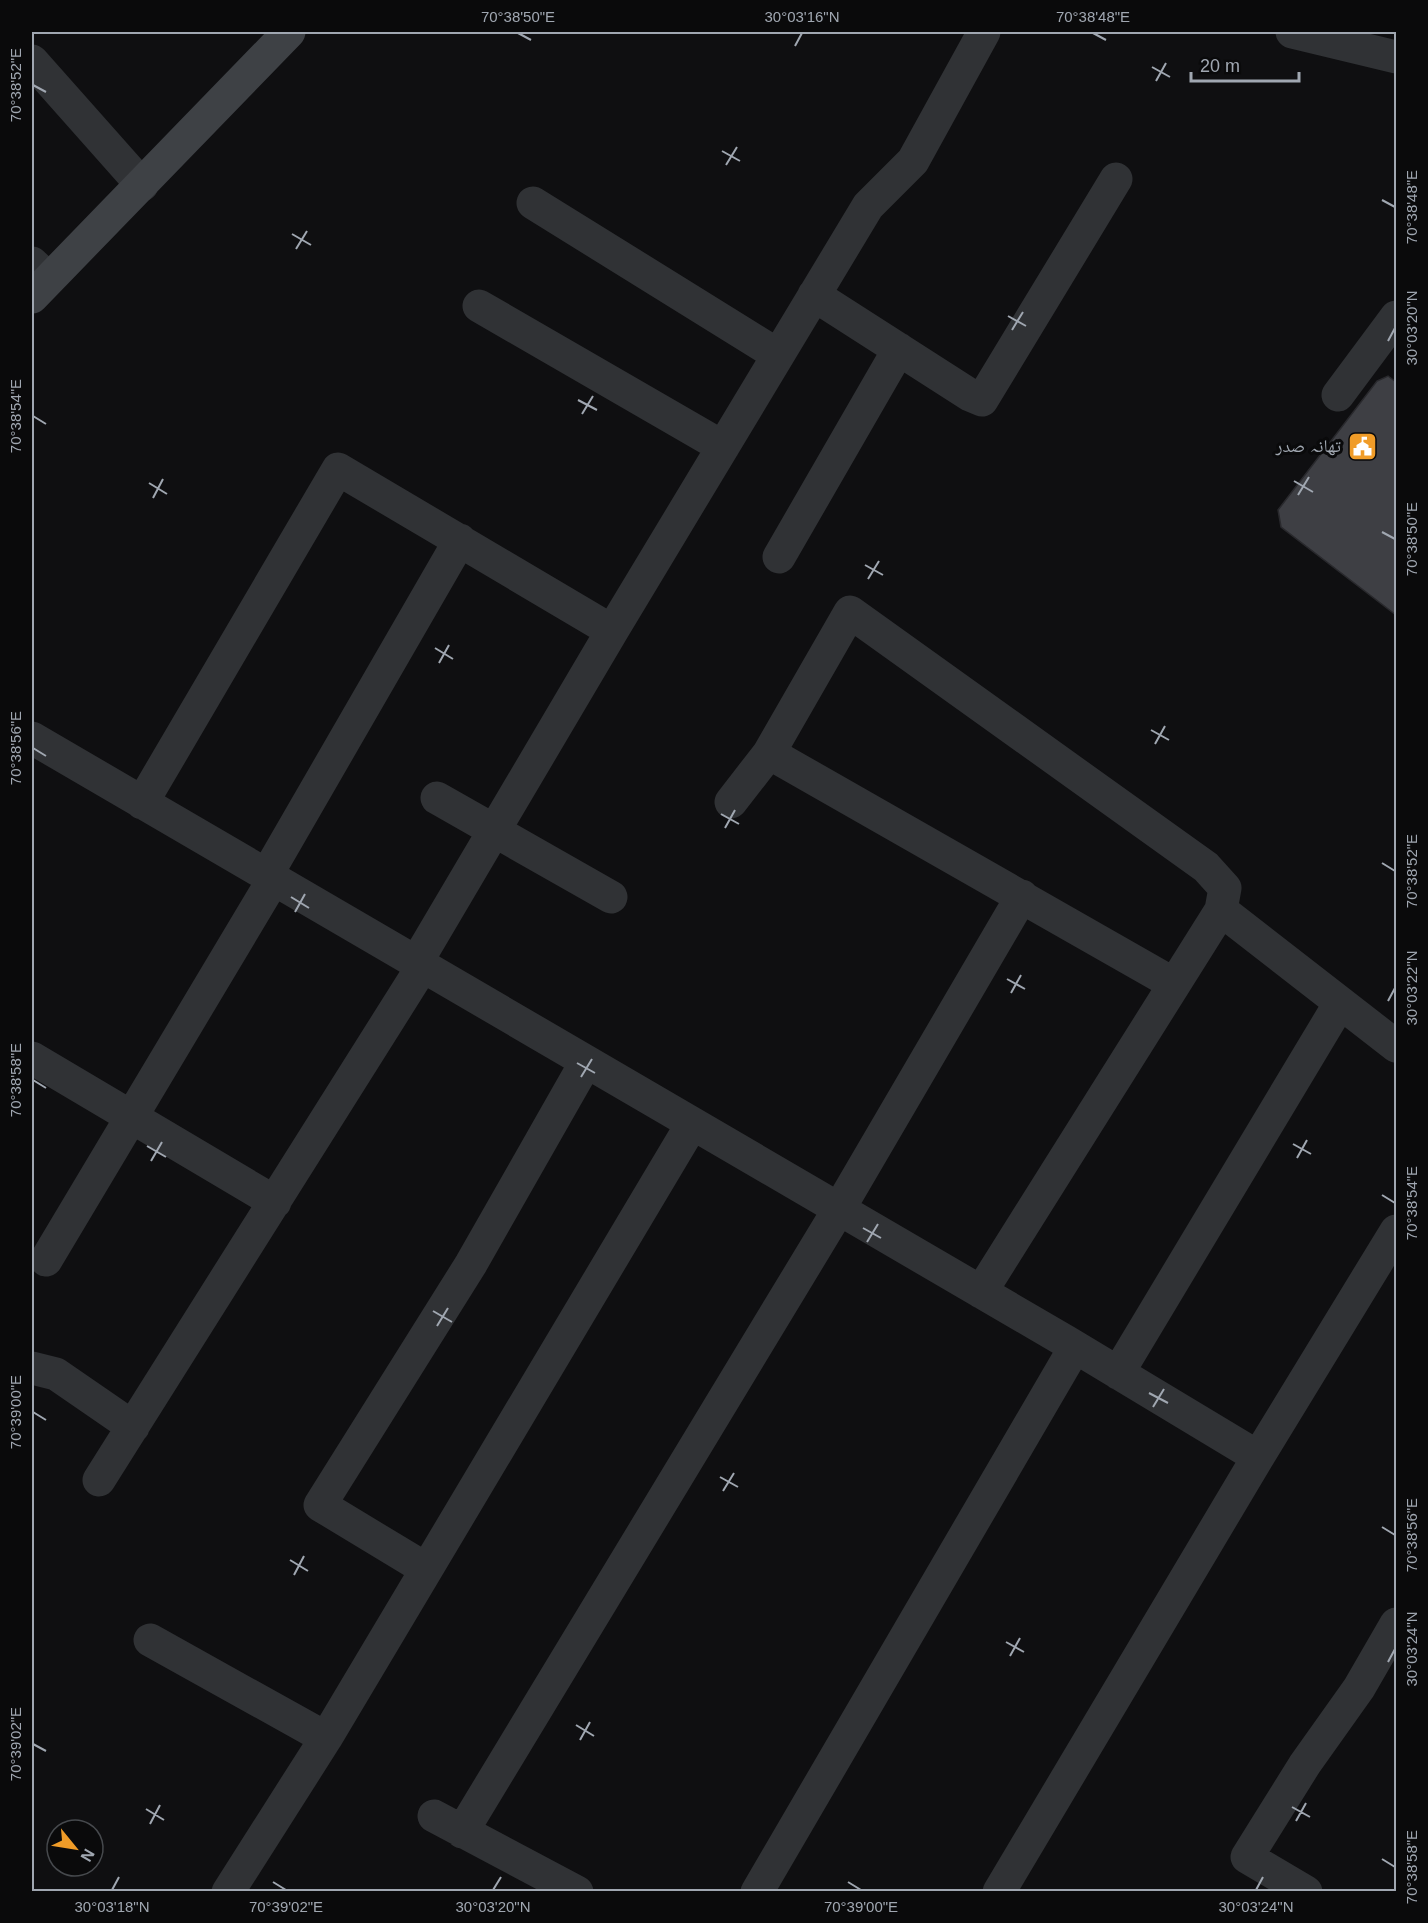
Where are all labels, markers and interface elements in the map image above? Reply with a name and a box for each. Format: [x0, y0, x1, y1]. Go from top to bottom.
text: 70°38'50"E [481, 8, 555, 25]
text: 30°03'16"N [764, 8, 840, 25]
text: 70°38'48"E [1056, 8, 1130, 25]
scale bar [1191, 45, 1299, 83]
text: 70°38'52"E [7, 48, 24, 122]
text: 20 m [1200, 56, 1240, 76]
text: 70°38'48"E [1403, 170, 1420, 244]
text: 30°03'20"N [1403, 290, 1420, 366]
text: 70°38'54"E [7, 379, 24, 453]
public building icon: تھانہ صدر [1346, 430, 1378, 462]
place label: تھانہ صدر [1274, 436, 1341, 456]
text: 70°38'50"E [1403, 502, 1420, 576]
text: 70°38'56"E [7, 711, 24, 785]
text: 70°38'52"E [1403, 834, 1420, 908]
text: 30°03'22"N [1403, 950, 1420, 1026]
text: 70°38'58"E [7, 1043, 24, 1117]
text: 70°38'54"E [1403, 1166, 1420, 1240]
text: 70°39'00"E [7, 1375, 24, 1449]
text: 70°38'56"E [1403, 1498, 1420, 1572]
text: 30°03'24"N [1403, 1611, 1420, 1687]
text: 70°39'02"E [7, 1707, 24, 1781]
north arrow [45, 1818, 105, 1878]
text: 70°38'58"E [1403, 1830, 1420, 1904]
text: N [77, 1846, 98, 1865]
text: 30°03'18"N [74, 1898, 150, 1915]
text: 70°39'02"E [249, 1898, 323, 1915]
text: 30°03'20"N [455, 1898, 531, 1915]
text: 70°39'00"E [824, 1898, 898, 1915]
text: 30°03'24"N [1218, 1898, 1294, 1915]

